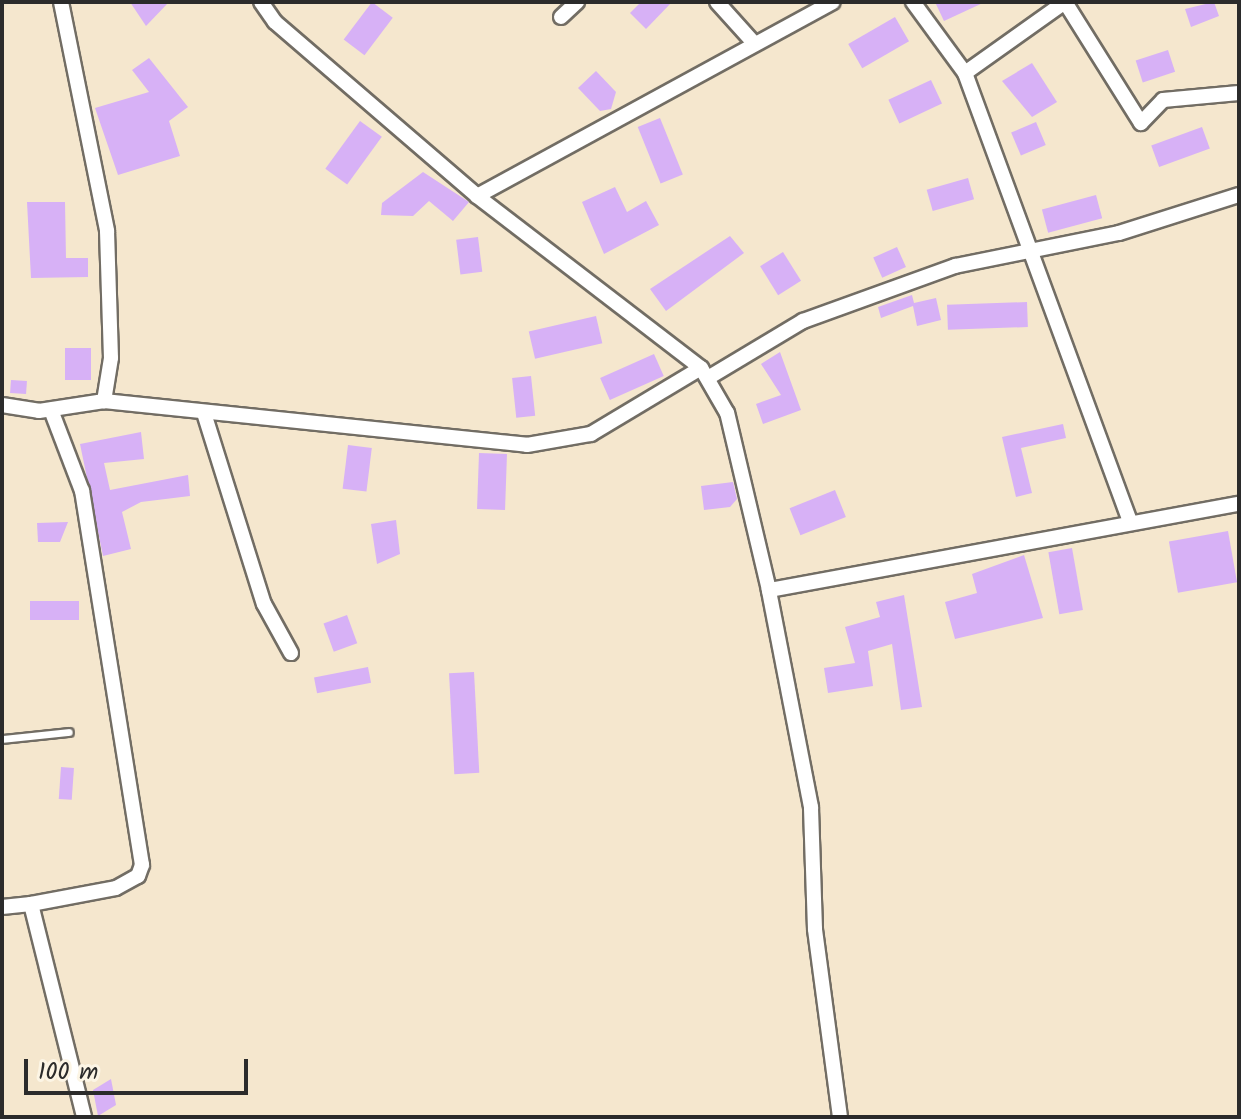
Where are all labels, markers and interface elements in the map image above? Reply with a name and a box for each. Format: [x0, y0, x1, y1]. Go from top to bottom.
scale bar [28, 1043, 252, 1093]
text: 100 m [38, 1053, 98, 1092]

